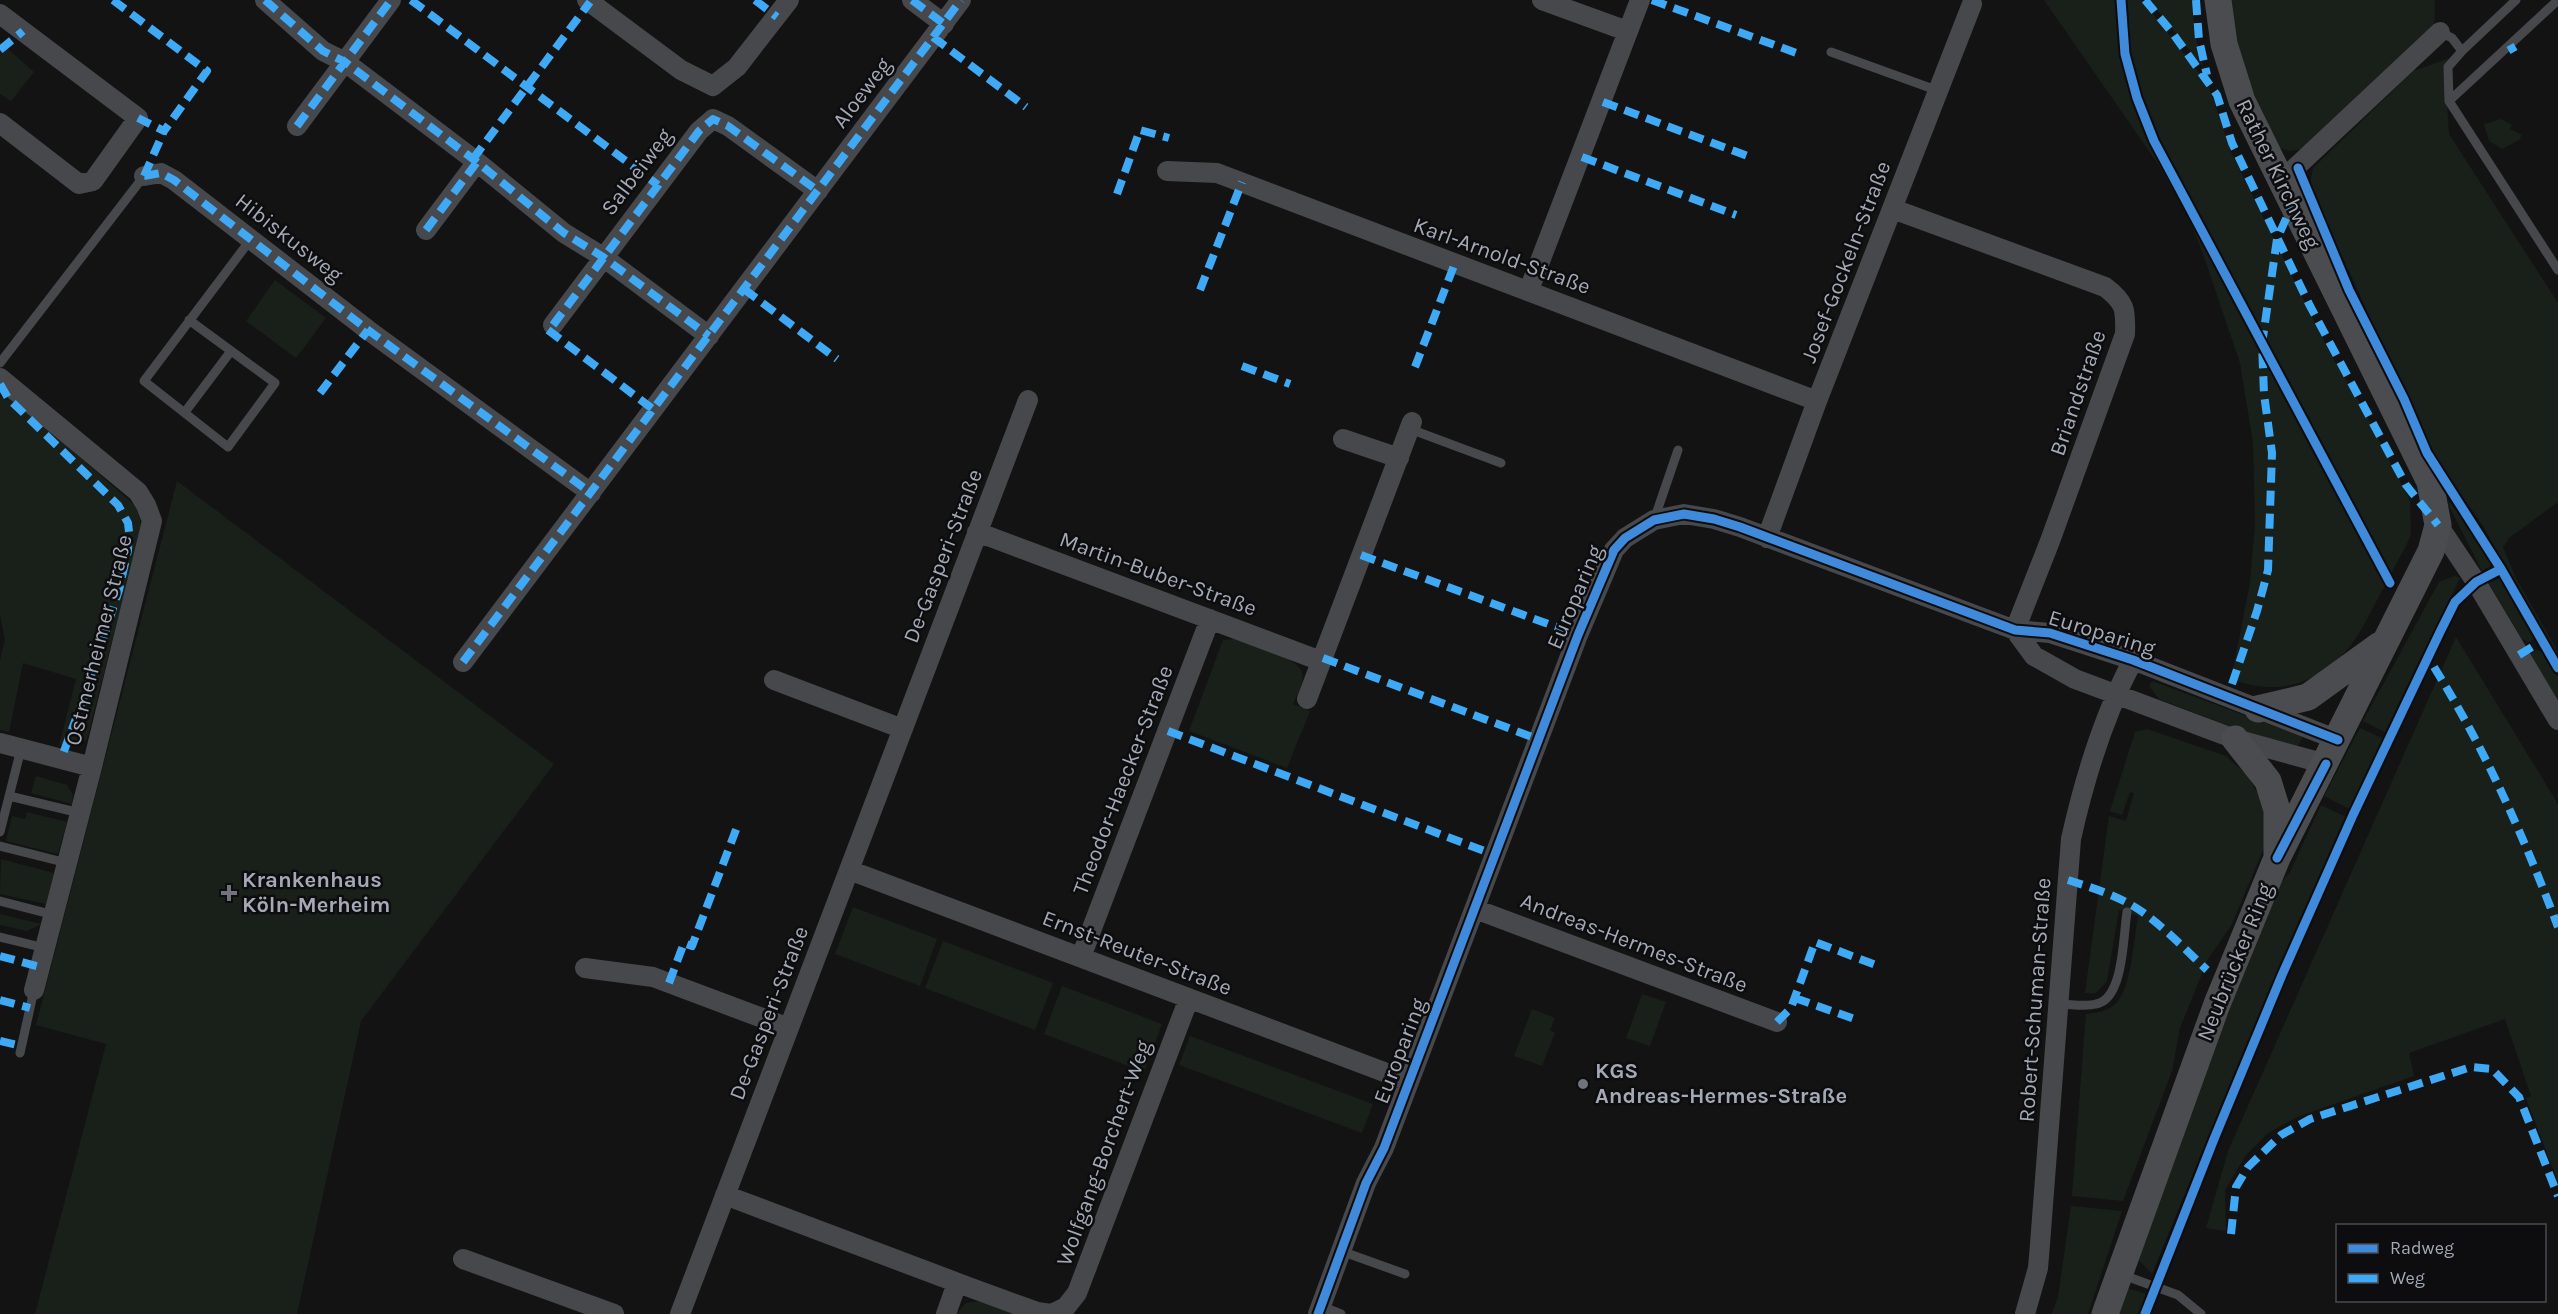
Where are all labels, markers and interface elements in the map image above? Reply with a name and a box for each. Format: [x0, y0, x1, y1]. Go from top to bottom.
street label: Aloeweg [827, 52, 897, 133]
street label: Rather Kirchweg [2230, 95, 2326, 254]
street label: Salbeiweg [596, 123, 678, 221]
street label: Josef-Gockeln-Straße [1796, 158, 1896, 366]
street label: Hibiskusweg [230, 188, 348, 288]
street label: Karl-Arnold-Straße [1410, 212, 1594, 300]
street label: Briandstraße [2044, 327, 2112, 459]
street label: De-Gasperi-Straße [898, 465, 988, 647]
street label: Martin-Buber-Straße [1056, 526, 1260, 622]
street label: Ostmerheimer Straße [60, 532, 138, 748]
street label: Europaring [1541, 540, 1609, 653]
street label: Europaring [2045, 604, 2159, 662]
street label: Theodor-Haecker-Straße [1067, 662, 1179, 898]
place label: Krankenhaus Köln-Merheim [242, 867, 390, 918]
street label: Robert-Schuman-Straße [2013, 877, 2057, 1123]
street label: Neubrücker Ring [2191, 879, 2279, 1045]
marker: Krankenhaus Köln-Merheim [220, 884, 238, 902]
street label: Andreas-Hermes-Straße [1517, 888, 1751, 998]
street label: Ernst-Reuter-Straße [1039, 905, 1235, 1001]
street label: De-Gasperi-Straße [724, 922, 814, 1104]
street label: Europaring [1368, 994, 1432, 1107]
street label: Wolfgang-Borchert-Weg [1051, 1036, 1157, 1269]
place label: KGS Andreas-Hermes-Straße [1595, 1058, 1847, 1109]
marker: KGS Andreas-Hermes-Straße [1576, 1077, 1590, 1091]
legend [2336, 1224, 2546, 1302]
text: Radweg [2390, 1237, 2454, 1259]
text: Weg [2390, 1267, 2425, 1289]

